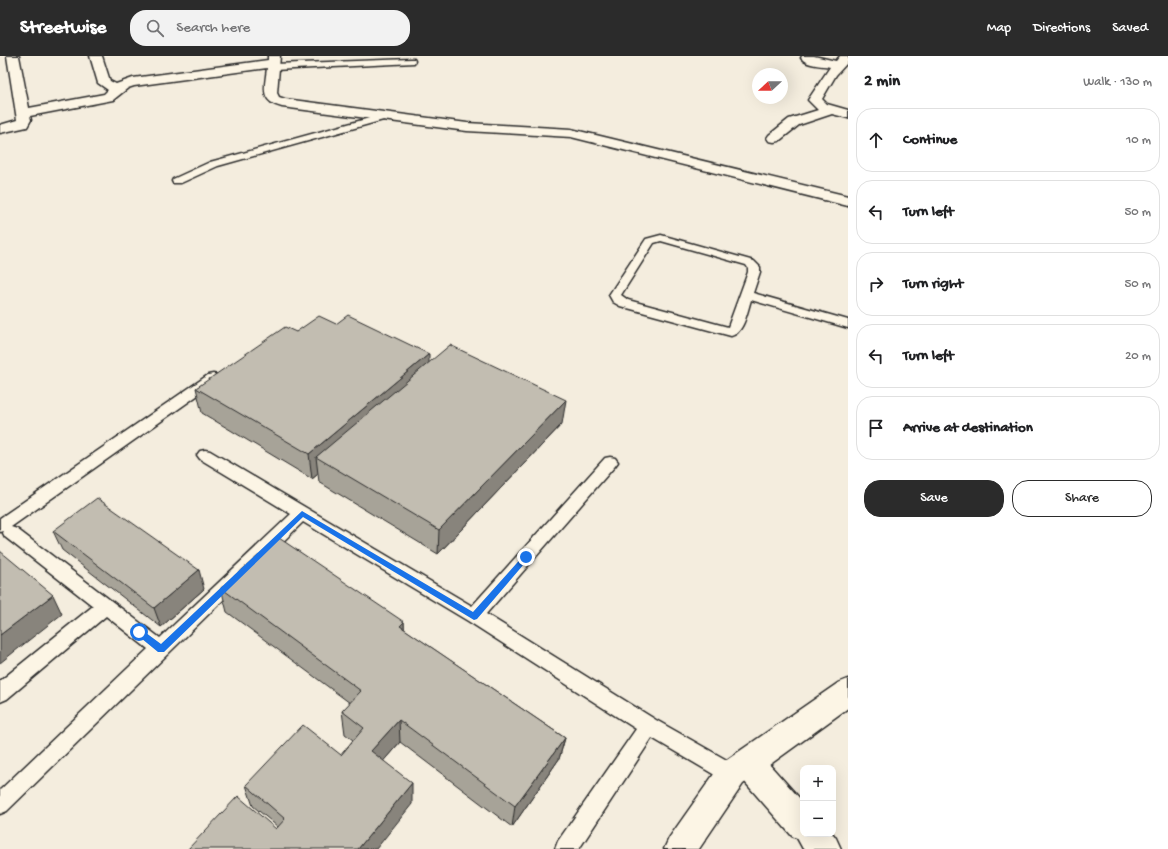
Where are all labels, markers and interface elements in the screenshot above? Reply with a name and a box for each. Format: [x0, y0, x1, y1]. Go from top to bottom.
search box [130, 10, 410, 46]
text: Streetwise [20, 17, 106, 40]
icon: search [144, 17, 166, 39]
text: Search here [176, 19, 250, 37]
text: Map [987, 20, 1011, 37]
text: Directions [1033, 20, 1090, 37]
text: Saved [1112, 20, 1148, 37]
north arrow [752, 68, 788, 104]
text: 2 min [864, 72, 900, 92]
text: Walk · 130 m [1083, 75, 1152, 90]
icon: ahead [865, 129, 887, 151]
text: Continue [903, 131, 957, 149]
text: 10 m [1126, 133, 1151, 148]
icon: left [865, 201, 887, 223]
text: Turn left [903, 203, 954, 221]
text: 50 m [1124, 205, 1151, 220]
icon: right [865, 273, 887, 295]
text: Turn right [903, 275, 963, 293]
text: 50 m [1124, 277, 1151, 292]
icon: left [865, 345, 887, 367]
text: Turn left [903, 347, 954, 365]
text: 20 m [1125, 349, 1151, 364]
icon: arrive [865, 417, 887, 439]
text: Arrive at destination [903, 419, 1033, 437]
button: Save [864, 480, 1004, 517]
button: Share [1012, 480, 1152, 517]
route end [517, 548, 535, 566]
route start [130, 623, 148, 641]
map controls [800, 765, 836, 837]
button: + [800, 765, 836, 801]
button: − [800, 801, 836, 837]

